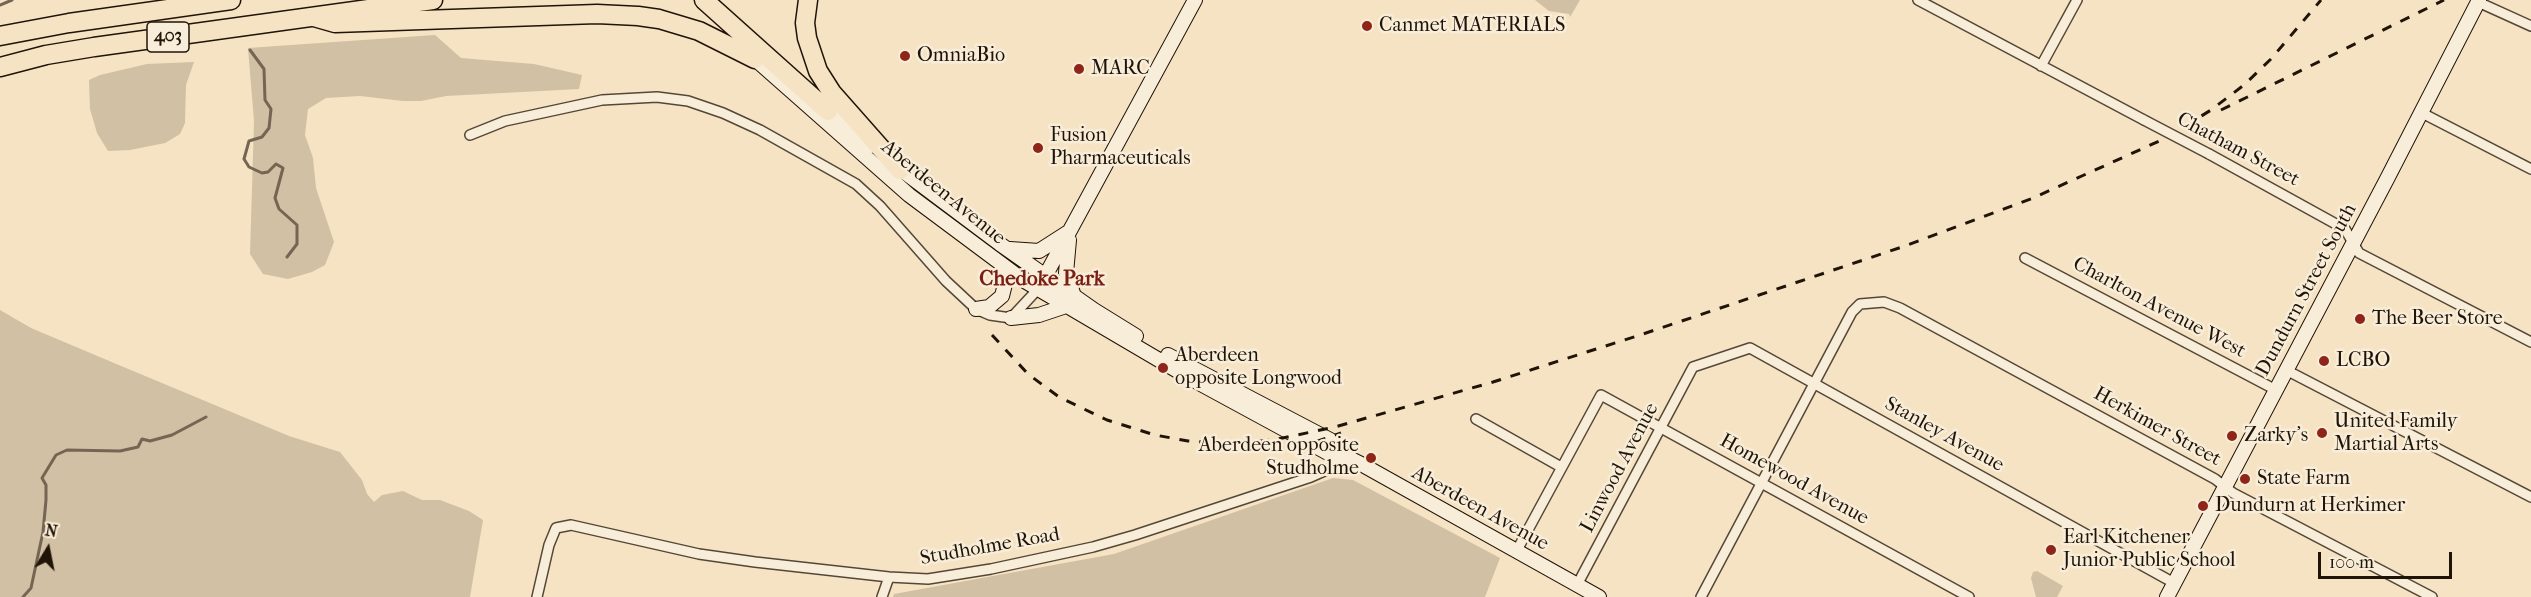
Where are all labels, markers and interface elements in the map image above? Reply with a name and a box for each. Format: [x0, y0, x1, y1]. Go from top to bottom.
place label: Canmet MATERIALS [1379, 14, 1565, 38]
marker: Canmet MATERIALS [1360, 19, 1374, 33]
road number: 403 [147, 22, 189, 52]
place label: OmniaBio [917, 44, 1005, 68]
marker: OmniaBio [898, 49, 912, 63]
place label: MARC [1091, 57, 1150, 81]
marker: MARC [1072, 62, 1086, 76]
street label: Chatham Street [2173, 108, 2303, 192]
place label: Fusion Pharmaceuticals [1050, 124, 1191, 171]
street label: Aberdeen Avenue [876, 136, 1010, 250]
marker: Fusion Pharmaceuticals [1031, 141, 1045, 155]
street label: Dundurn Street South [2251, 200, 2363, 380]
street label: Charlton Avenue West [2068, 252, 2250, 364]
district label: Chedoke Park [979, 267, 1105, 293]
place label: The Beer Store [2372, 307, 2503, 331]
marker: The Beer Store [2353, 312, 2367, 326]
place label: Aberdeen opposite Longwood [1175, 344, 1342, 391]
place label: LCBO [2336, 349, 2390, 373]
marker: LCBO [2317, 354, 2331, 368]
marker: Aberdeen opposite Longwood [1156, 361, 1170, 375]
street label: Herkimer Street [2089, 382, 2225, 472]
street label: Stanley Avenue [1880, 392, 2008, 478]
street label: Linwood Avenue [1576, 399, 1664, 537]
place label: United Family Martial Arts [2334, 410, 2457, 457]
place label: Zarky's [2244, 424, 2308, 448]
marker: United Family Martial Arts [2315, 426, 2329, 440]
street label: Homewood Avenue [1715, 429, 1873, 531]
marker: Zarky's [2225, 429, 2239, 443]
place label: Aberdeen opposite Studholme [1199, 434, 1359, 481]
marker: Aberdeen opposite Studholme [1364, 451, 1378, 465]
street label: Aberdeen Avenue [1407, 461, 1553, 557]
place label: State Farm [2257, 467, 2350, 491]
marker: State Farm [2238, 472, 2252, 486]
place label: Dundurn at Herkimer [2215, 494, 2405, 518]
marker: Dundurn at Herkimer [2196, 499, 2210, 513]
north arrow [18, 519, 78, 579]
text: N [44, 520, 59, 541]
street label: Studholme Road [918, 523, 1062, 571]
place label: Earl Kitchener Junior Public School [2063, 526, 2236, 573]
scale bar [2321, 540, 2454, 578]
marker: Earl Kitchener Junior Public School [2044, 543, 2058, 557]
text: 100 m [2329, 552, 2374, 573]

